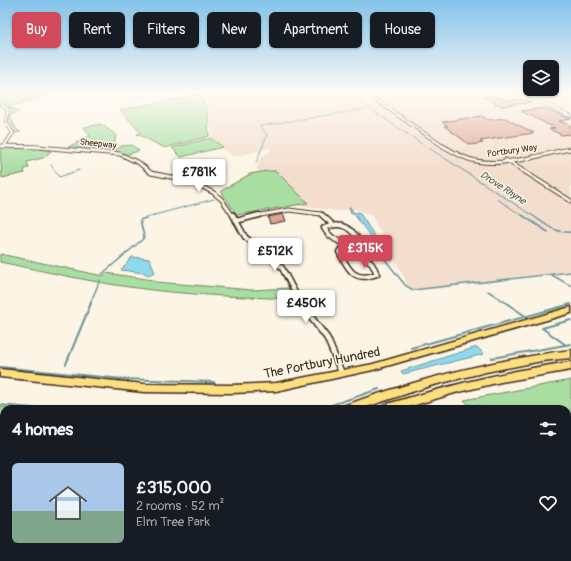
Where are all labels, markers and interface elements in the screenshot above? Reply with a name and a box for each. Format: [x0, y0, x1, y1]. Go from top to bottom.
chip: Buy [12, 12, 61, 48]
chip: Rent [69, 12, 125, 48]
chip: Filters [133, 12, 199, 48]
chip: New [207, 12, 261, 48]
chip: Apartment [269, 12, 362, 48]
chip: House [370, 12, 435, 48]
map controls [523, 60, 559, 96]
button: layers [523, 60, 559, 96]
street label: Sheepway [79, 137, 117, 151]
street label: Portbury Way [486, 142, 538, 160]
pin: £781K [171, 159, 227, 193]
text: £781K [182, 164, 216, 180]
water label: Drove Rhyne [478, 169, 529, 208]
pin: £315K [337, 235, 393, 269]
pin: £512K [247, 238, 303, 272]
text: £315K [347, 240, 383, 256]
text: £512K [257, 243, 293, 259]
pin: £450K [278, 290, 334, 324]
text: £450K [286, 295, 326, 311]
street label: The Portbury Hundred [262, 344, 382, 382]
icon: filters [537, 418, 559, 440]
text: 4 homes [12, 419, 73, 440]
text: £315,000 [136, 477, 211, 498]
icon: home [44, 479, 92, 527]
icon: heart [537, 492, 559, 514]
text: 2 rooms · 52 m² [136, 498, 224, 514]
text: Elm Tree Park [136, 514, 210, 530]

